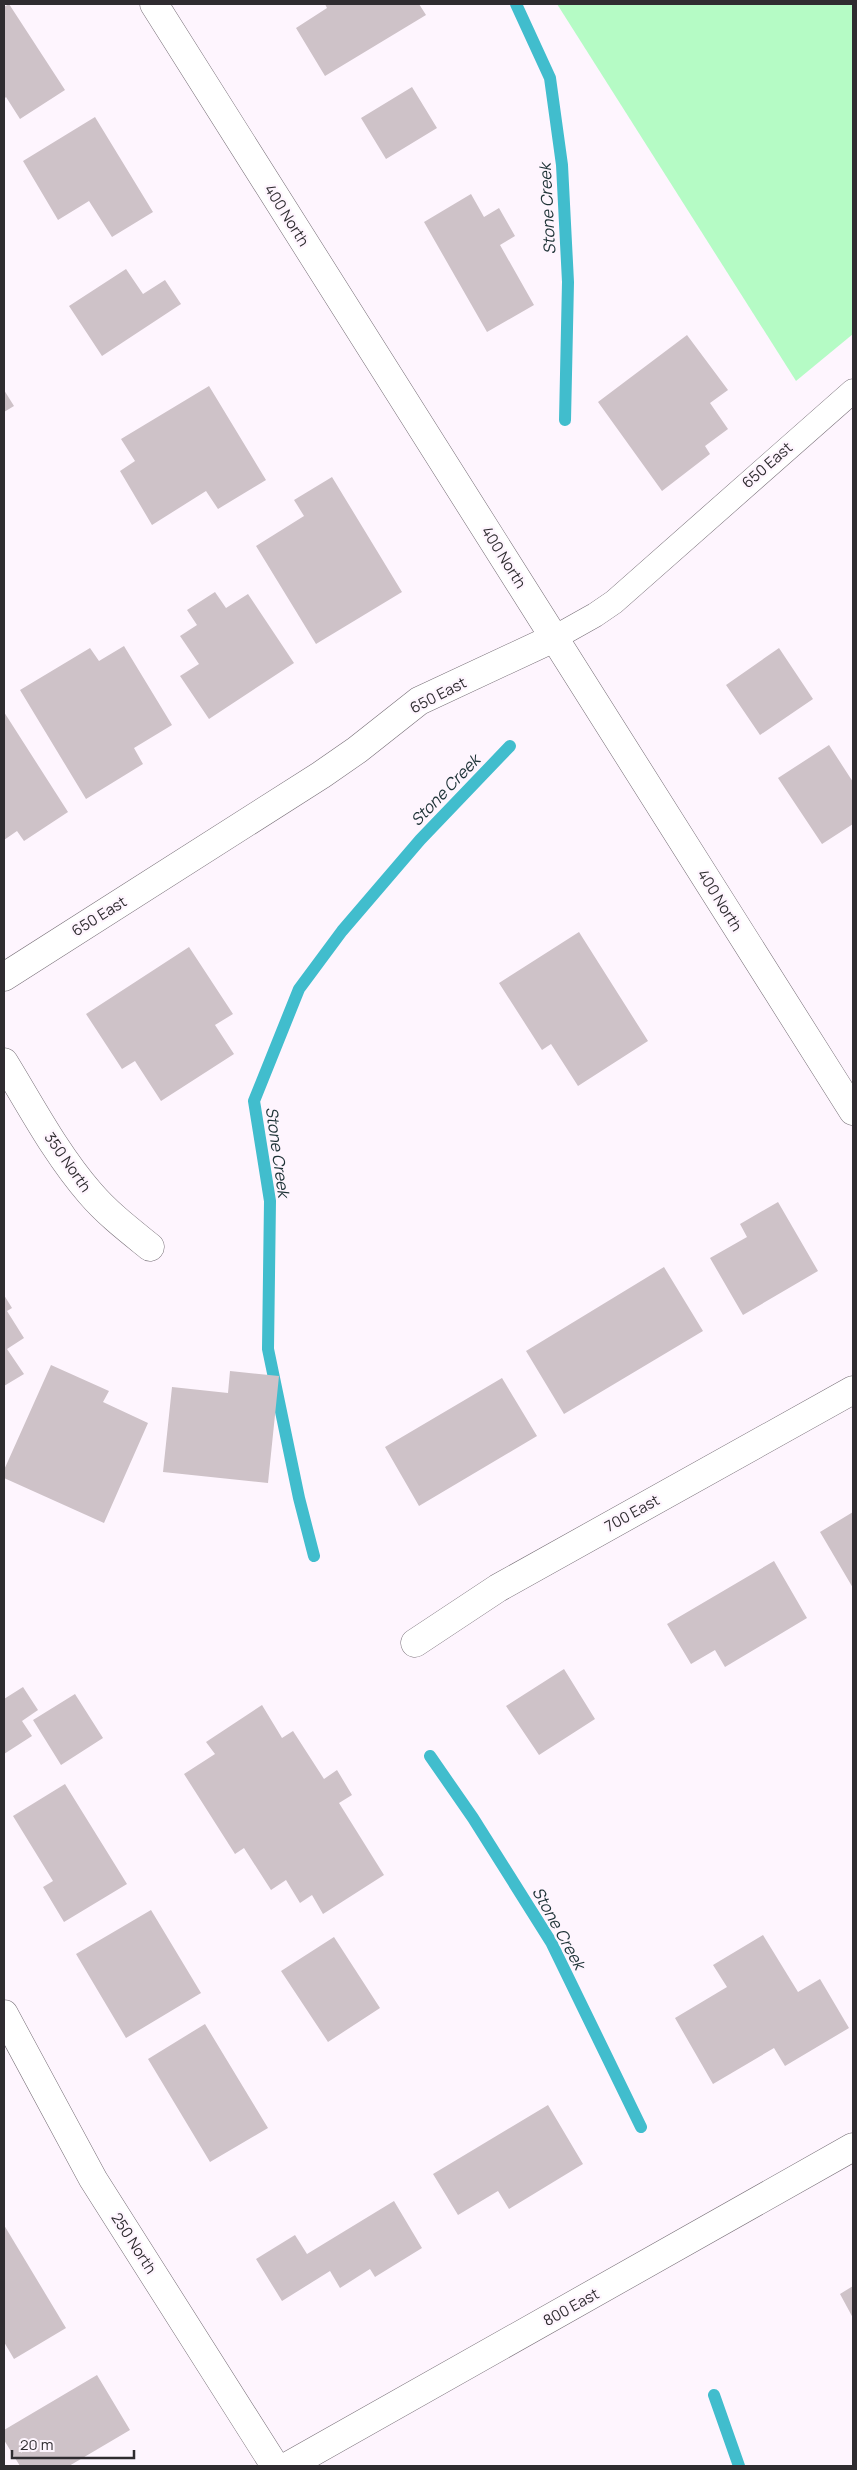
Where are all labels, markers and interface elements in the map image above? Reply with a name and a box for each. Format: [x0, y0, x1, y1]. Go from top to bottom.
water label: Stone Creek [534, 161, 560, 255]
street label: 400 North [260, 180, 314, 250]
street label: 650 East [737, 437, 797, 493]
street label: 400 North [477, 522, 531, 592]
street label: 650 East [406, 672, 470, 718]
water label: Stone Creek [405, 748, 486, 830]
street label: 400 North [693, 865, 747, 935]
street label: 650 East [68, 891, 130, 941]
water label: Stone Creek [261, 1105, 296, 1201]
street label: 350 North [40, 1128, 96, 1196]
street label: 700 East [601, 1489, 663, 1537]
water label: Stone Creek [527, 1883, 592, 1975]
street label: 250 North [106, 2208, 162, 2278]
street label: 800 East [539, 2283, 603, 2331]
scale bar [12, 2428, 135, 2460]
text: 20 m [20, 2434, 53, 2455]

